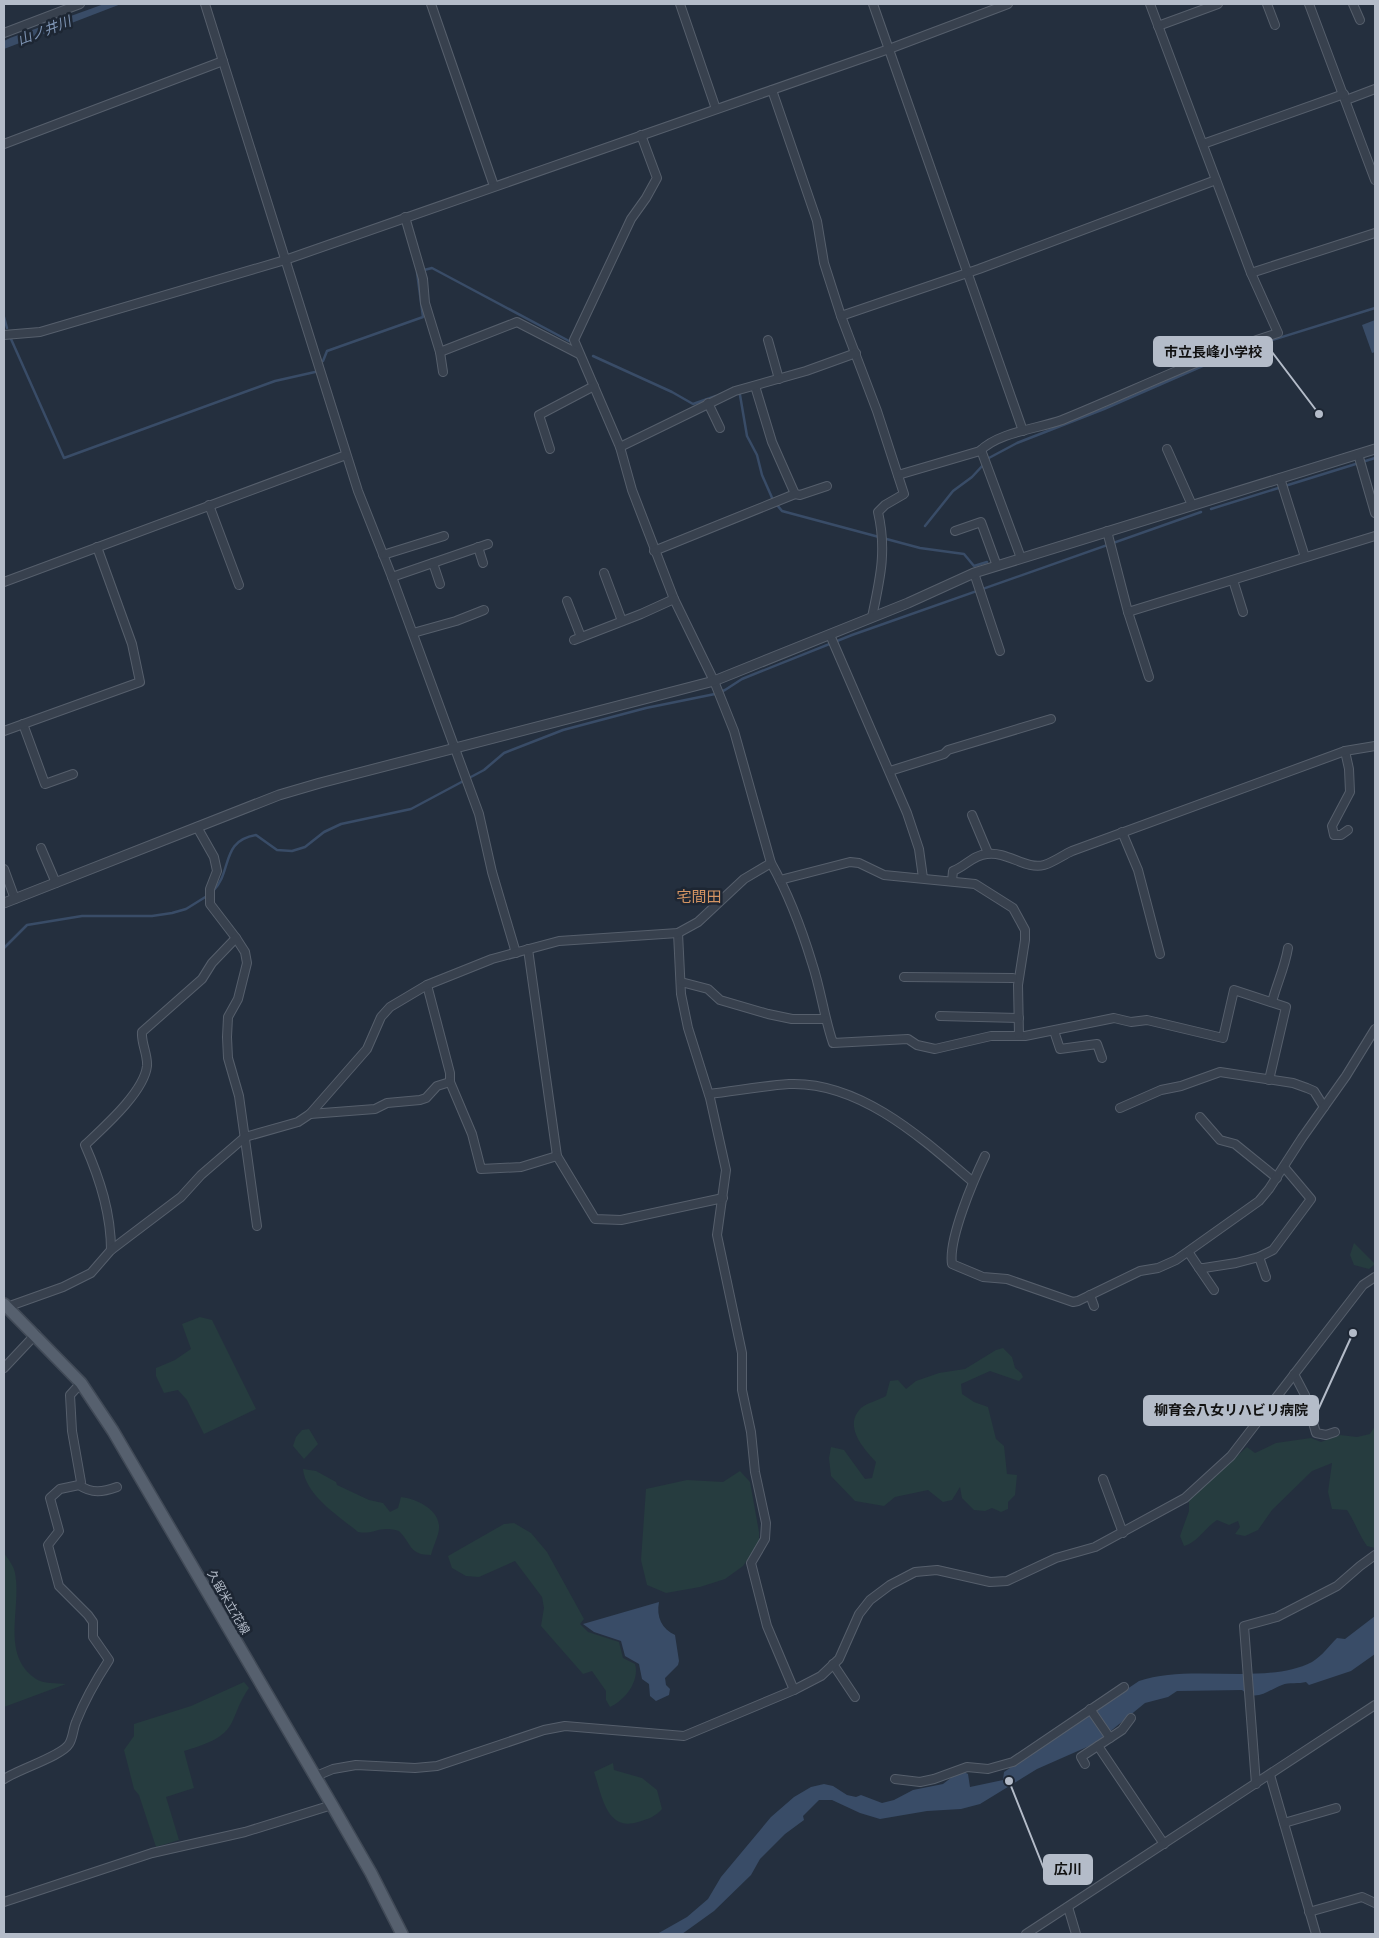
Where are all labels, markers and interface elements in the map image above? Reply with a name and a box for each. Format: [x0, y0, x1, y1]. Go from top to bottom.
water label: 山ノ井川 [14, 10, 75, 49]
callout: 市立長峰小学校 [1154, 337, 1272, 366]
text: 市立長峰小学校 [1164, 342, 1262, 361]
district label: 宅間田 [676, 886, 722, 906]
callout: 柳育会八女リハビリ病院 [1144, 1396, 1318, 1425]
text: 柳育会八女リハビリ病院 [1154, 1400, 1308, 1419]
street label: 久留米立花線 [204, 1567, 254, 1637]
callout: 広川 [1044, 1855, 1092, 1884]
text: 広川 [1054, 1859, 1082, 1878]

